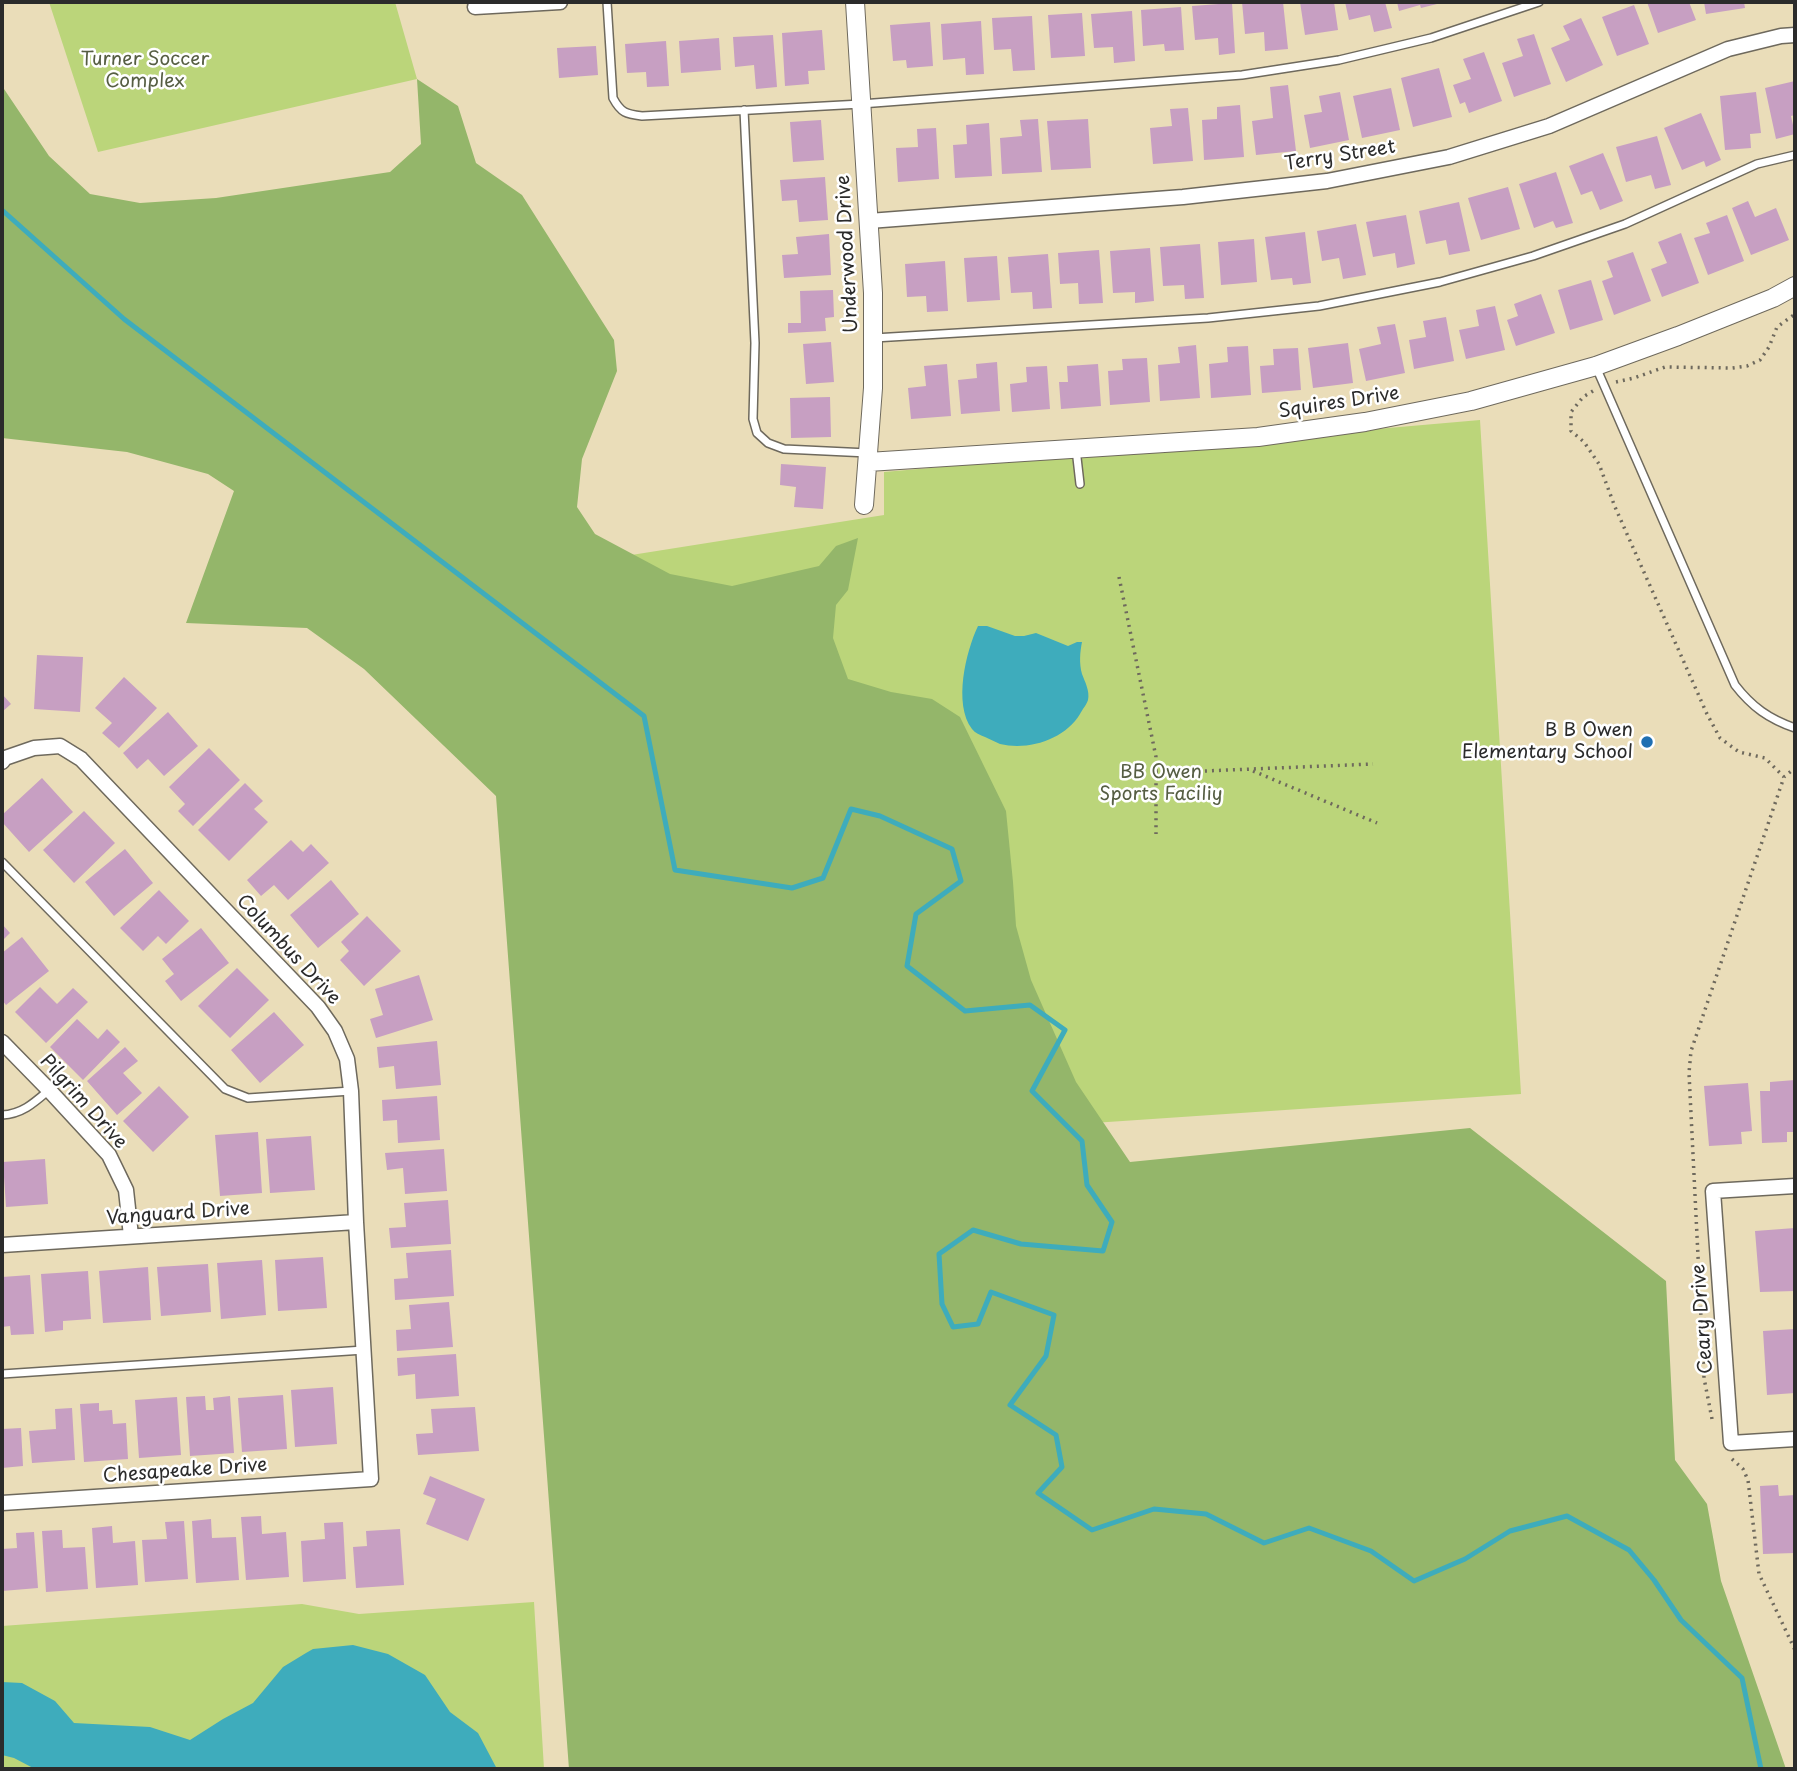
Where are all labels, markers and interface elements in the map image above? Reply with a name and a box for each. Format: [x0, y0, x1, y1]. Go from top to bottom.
park label: Turner Soccer Complex [81, 49, 209, 93]
street label: Terry Street [1283, 136, 1397, 176]
street label: Underwood Drive [832, 174, 864, 334]
street label: Squires Drive [1277, 382, 1401, 424]
place label: B B Owen Elementary School [1462, 720, 1633, 764]
marker: B B Owen Elementary School [1639, 734, 1655, 750]
park label: BB Owen Sports Faciliy [1099, 762, 1223, 806]
street label: Columbus Drive [231, 890, 345, 1010]
street label: Pilgrim Drive [35, 1050, 131, 1154]
street label: Vanguard Drive [106, 1198, 250, 1230]
street label: Ceary Drive [1688, 1263, 1718, 1375]
street label: Chesapeake Drive [102, 1454, 268, 1488]

